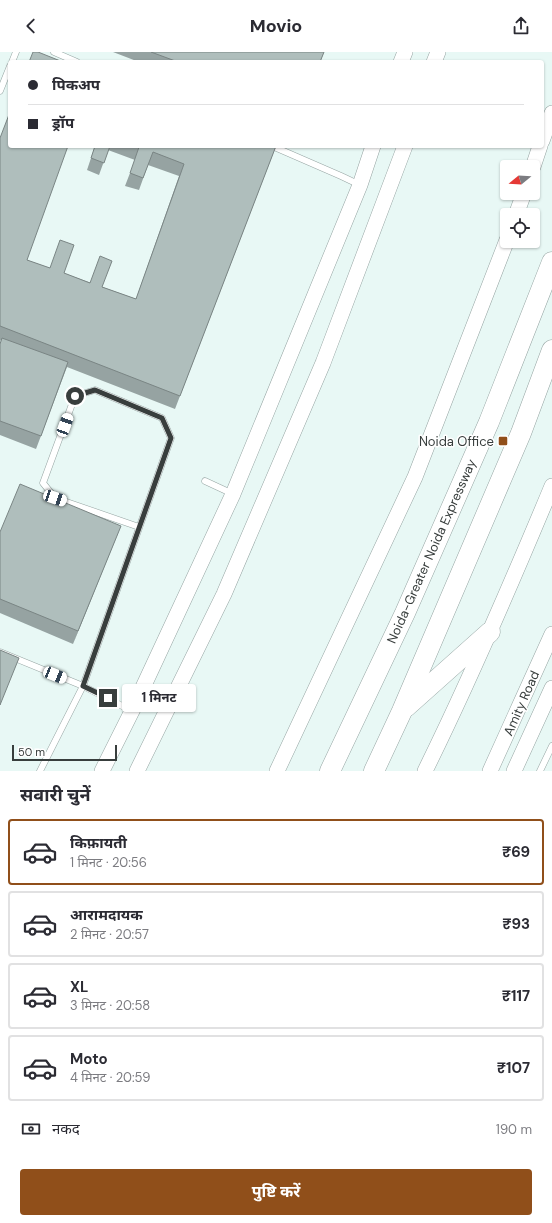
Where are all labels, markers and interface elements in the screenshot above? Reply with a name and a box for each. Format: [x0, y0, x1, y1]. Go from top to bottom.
text: Movio [250, 14, 302, 38]
icon: back [20, 15, 42, 37]
icon: share [510, 15, 532, 37]
text: पिकअप [52, 75, 100, 95]
text: ड्रॉप [52, 113, 74, 133]
north arrow [500, 160, 540, 200]
map controls [500, 160, 540, 248]
button: locate [500, 208, 540, 248]
route start [66, 387, 84, 405]
car [55, 412, 75, 438]
place label: Noida Office [419, 433, 494, 450]
marker: Noida Office [497, 435, 509, 447]
street label: Noida-Greater Noida Expressway [383, 456, 480, 646]
car [42, 488, 68, 508]
car [42, 665, 68, 685]
street label: Amity Road [500, 668, 543, 738]
callout: 1 मिनट [122, 684, 196, 712]
route end [99, 689, 117, 707]
text: 1 मिनट [141, 689, 177, 706]
scale bar [12, 743, 117, 762]
text: 50 m [18, 745, 45, 759]
text: सवारी चुनें [20, 783, 90, 807]
text: किफ़ायती [70, 833, 127, 853]
icon: car [22, 834, 58, 870]
text: ₹69 [502, 842, 530, 862]
text: 1 मिनट · 20:56 [70, 854, 147, 871]
text: आरामदायक [70, 905, 143, 925]
icon: car [22, 906, 58, 942]
text: ₹93 [502, 914, 530, 934]
text: 2 मिनट · 20:57 [70, 926, 149, 943]
text: XL [70, 977, 88, 997]
icon: car [22, 978, 58, 1014]
text: ₹117 [502, 986, 530, 1006]
text: 3 मिनट · 20:58 [70, 997, 150, 1014]
text: Moto [70, 1049, 108, 1069]
icon: car [22, 1050, 58, 1086]
text: ₹107 [497, 1058, 530, 1078]
text: 4 मिनट · 20:59 [70, 1069, 150, 1086]
icon: cash [20, 1118, 42, 1140]
text: नकद [52, 1119, 80, 1139]
text: 190 m [496, 1121, 532, 1138]
button: पुष्टि करें [20, 1169, 532, 1215]

